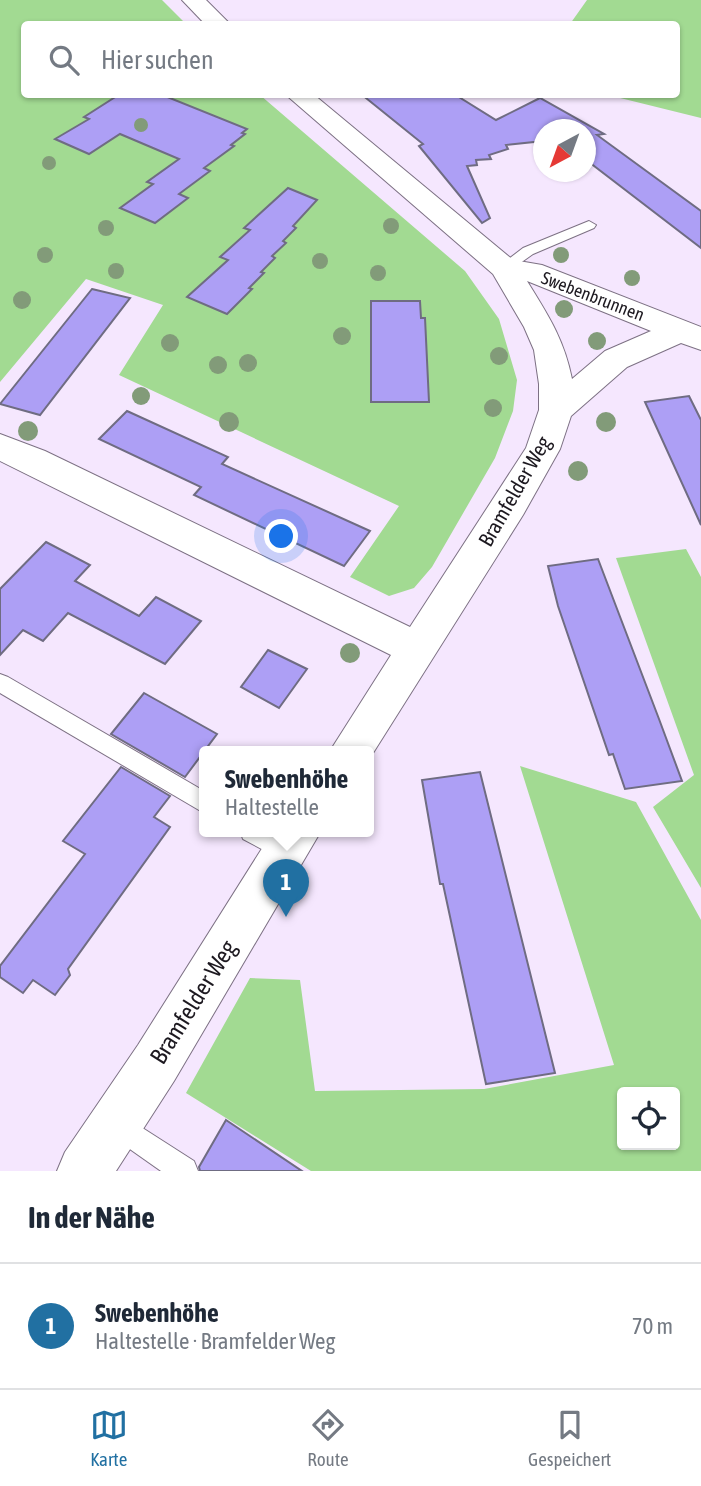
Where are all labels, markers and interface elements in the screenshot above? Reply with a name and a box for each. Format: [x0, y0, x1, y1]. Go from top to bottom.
search box [21, 21, 680, 98]
icon: search [45, 41, 83, 79]
text: Hier suchen [101, 45, 214, 75]
north arrow [533, 119, 596, 182]
street label: Swebenbrunnen [539, 267, 647, 325]
street label: Bramfelder Weg [473, 432, 555, 550]
your location [264, 519, 298, 553]
popup [199, 746, 374, 837]
text: Swebenhöhe [225, 764, 348, 794]
text: Haltestelle [225, 794, 319, 820]
pin: 1 [263, 859, 309, 917]
street label: Bramfelder Weg [144, 935, 242, 1069]
map controls [617, 1087, 680, 1150]
button: locate [617, 1087, 680, 1150]
text: In der Nähe [28, 1200, 155, 1234]
text: Swebenhöhe [95, 1298, 219, 1328]
text: 1 [46, 1313, 56, 1339]
text: 70 m [632, 1313, 673, 1339]
text: Haltestelle · Bramfelder Weg [95, 1328, 335, 1354]
tab: Karte [90, 1406, 128, 1470]
tab: Route [307, 1406, 349, 1470]
tab: Gespeichert [528, 1406, 611, 1470]

